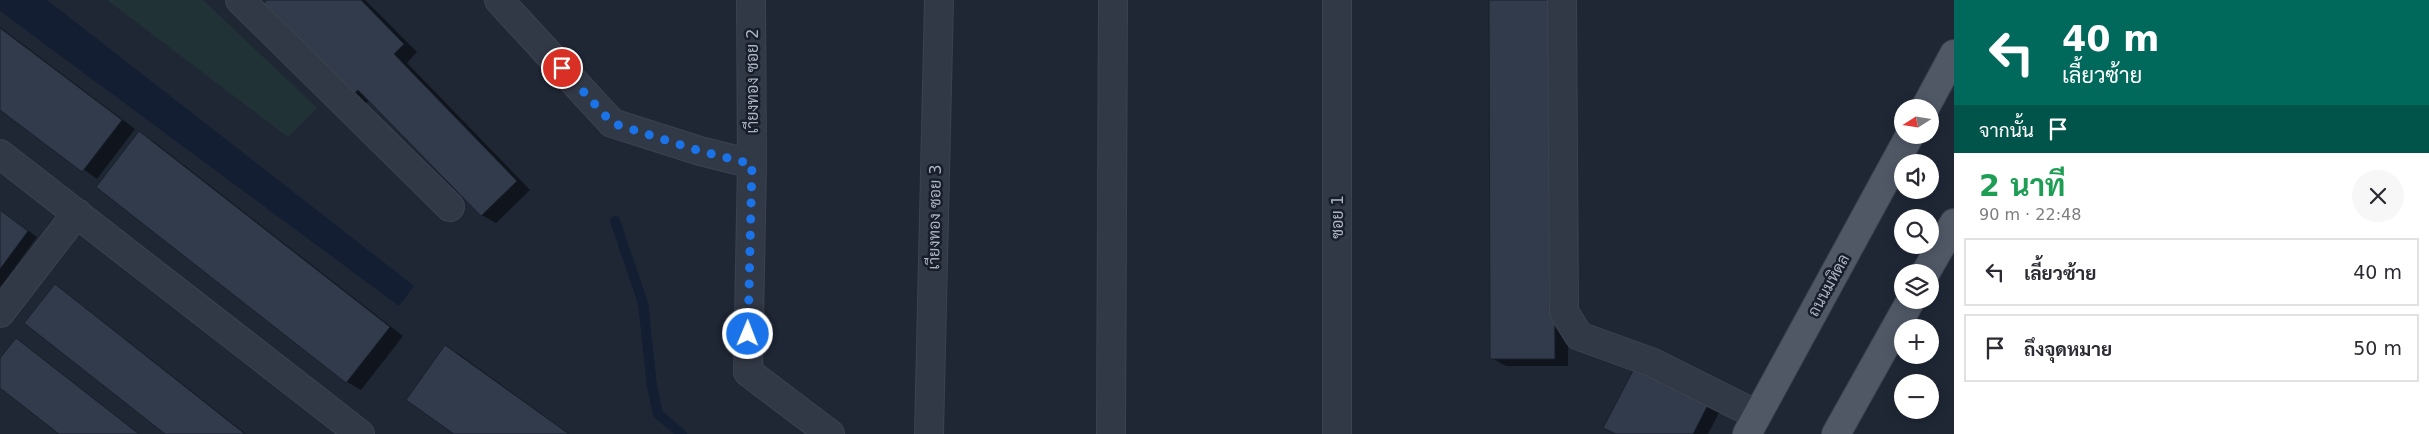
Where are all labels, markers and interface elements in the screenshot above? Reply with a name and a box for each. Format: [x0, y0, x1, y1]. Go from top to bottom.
text: 40 m [2062, 19, 2159, 59]
icon: left [1979, 20, 2044, 85]
street label: เาียงทอง ซอย 2 [741, 28, 762, 134]
pin [541, 47, 583, 89]
icon: arrive [548, 54, 576, 82]
text: เลี้ยวซ้าย [2062, 63, 2142, 88]
north arrow [1894, 99, 1939, 144]
map controls [1894, 99, 1939, 419]
icon: arrive [2044, 115, 2072, 143]
text: จากนั้น [1979, 119, 2034, 141]
button: sound [1894, 154, 1939, 199]
street label: เาียงทอง ซอย 3 [922, 164, 945, 270]
text: 2 นาที [1979, 168, 2065, 203]
button: close [2352, 170, 2404, 222]
street label: ซอย 1 [1328, 195, 1347, 239]
text: 90 m · 22:48 [1979, 205, 2081, 224]
button: search [1894, 209, 1939, 254]
street label: ถนนมหิดล [1804, 251, 1853, 320]
icon: left [1981, 258, 2009, 286]
text: 40 m [2353, 261, 2402, 283]
text: เลี้ยวซ้าย [2024, 262, 2096, 284]
button: layers [1894, 264, 1939, 309]
position arrow [721, 307, 773, 359]
button: + [1894, 319, 1939, 364]
icon: arrive [1981, 334, 2009, 362]
text: 50 m [2353, 337, 2402, 359]
text: ถึงจุดหมาย [2024, 338, 2112, 360]
button: − [1894, 374, 1939, 419]

